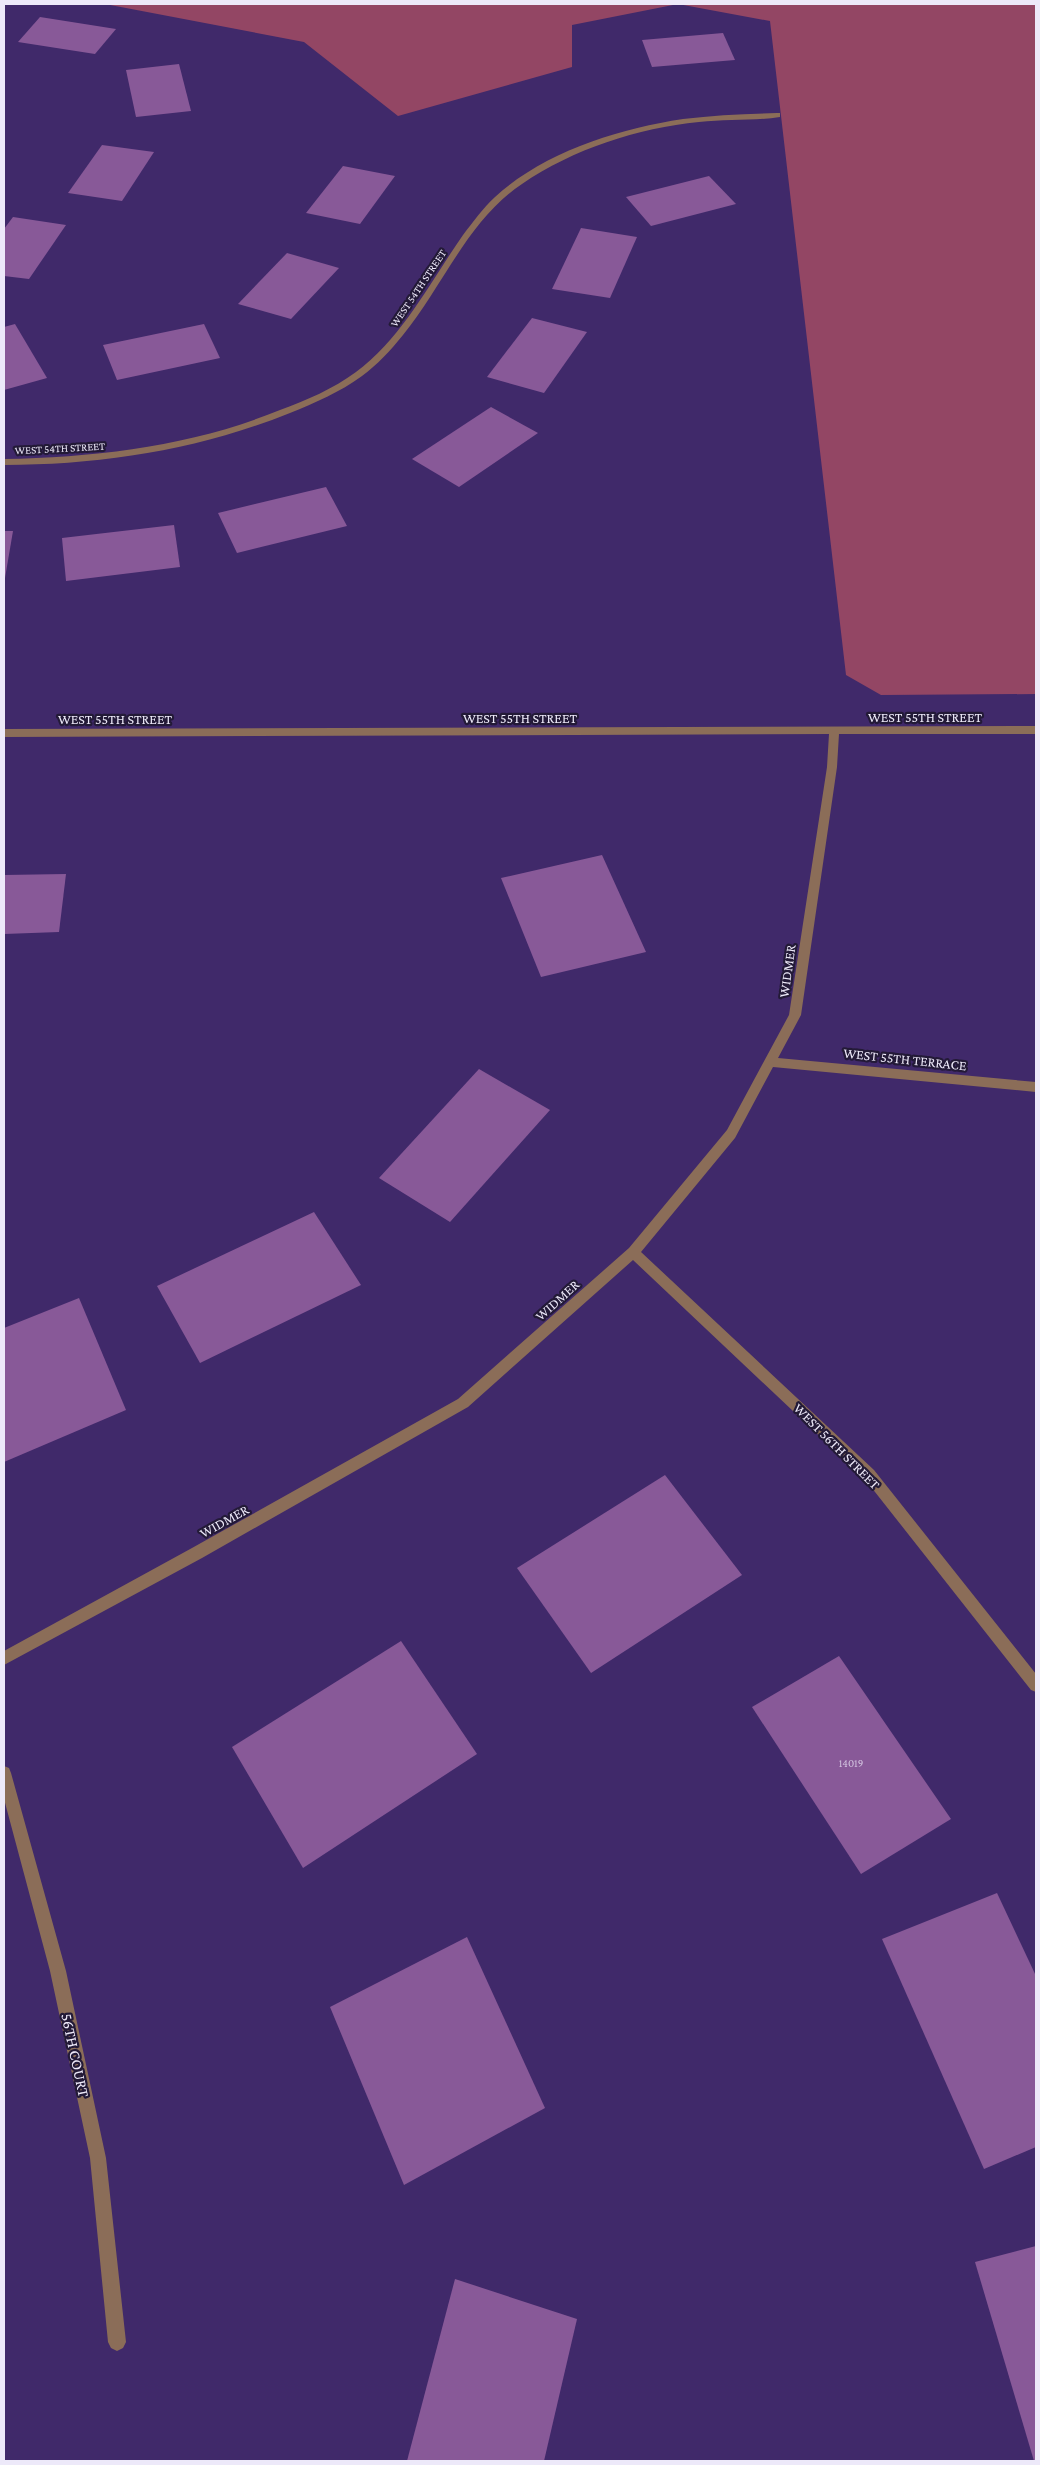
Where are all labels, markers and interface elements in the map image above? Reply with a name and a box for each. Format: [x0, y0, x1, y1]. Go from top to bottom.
street label: WEST 54TH STREET [388, 247, 448, 329]
street label: WEST 54TH STREET [15, 440, 105, 456]
street label: WEST 55TH STREET [868, 709, 982, 725]
street label: WEST 55TH STREET [463, 710, 577, 726]
street label: WEST 55TH STREET [58, 711, 172, 727]
street label: WIDMER [775, 943, 799, 999]
street label: WEST 55TH TERRACE [843, 1045, 968, 1073]
street label: WIDMER [532, 1276, 582, 1324]
street label: WEST 56TH STREET [791, 1400, 884, 1493]
street label: WIDMER [197, 1501, 251, 1541]
house number: 14019 [839, 1757, 863, 1769]
street label: 56TH COURT [58, 2012, 93, 2099]

